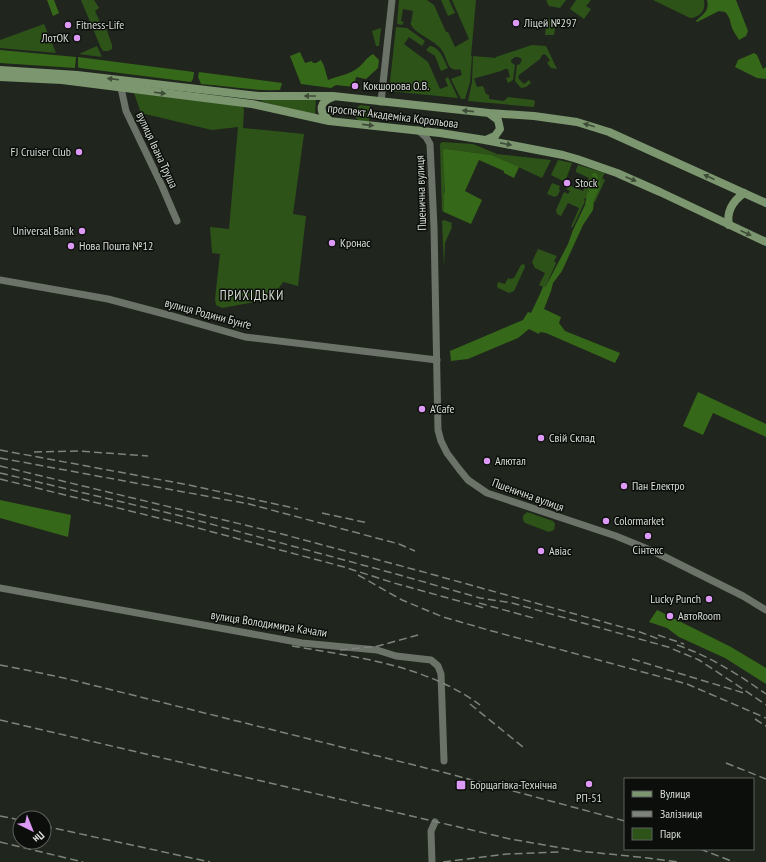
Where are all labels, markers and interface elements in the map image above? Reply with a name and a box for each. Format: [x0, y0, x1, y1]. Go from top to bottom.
place label: Ліцей №297 [523, 15, 577, 30]
place label: Fitness-Life [76, 17, 124, 32]
marker: Ліцей №297 [511, 18, 521, 28]
marker: Fitness-Life [63, 20, 73, 30]
place label: ЛотОК [41, 30, 69, 45]
marker: ЛотОК [72, 33, 82, 43]
one-way arrow [107, 76, 119, 83]
place label: Кокшорова О.В. [363, 78, 429, 93]
marker: Кокшорова О.В. [350, 81, 360, 91]
one-way arrow [154, 89, 166, 96]
one-way arrow [303, 93, 316, 99]
street label: проспект Академіка Корольова [327, 100, 459, 131]
one-way arrow [462, 108, 474, 114]
street label: вулиця Івана Труша [133, 109, 182, 190]
one-way arrow [362, 122, 374, 128]
one-way arrow [583, 122, 596, 128]
one-way arrow [500, 141, 512, 147]
place label: FJ Cruiser Club [11, 144, 71, 159]
marker: FJ Cruiser Club [74, 147, 84, 157]
street label: Пшенична вулиця [412, 155, 429, 231]
one-way arrow [702, 173, 714, 179]
place label: Stock [575, 175, 598, 190]
one-way arrow [625, 176, 636, 182]
marker: Stock [562, 178, 572, 188]
place label: Universal Bank [12, 223, 74, 238]
marker: Universal Bank [77, 226, 87, 236]
one-way arrow [740, 230, 751, 236]
place label: Кронас [340, 235, 371, 250]
place label: Нова Пошта №12 [79, 238, 153, 253]
marker: Кронас [327, 238, 337, 248]
marker: Нова Пошта №12 [66, 241, 76, 251]
district label: ПРИХІДЬКИ [220, 287, 284, 304]
street label: вулиця Родини Бунґе [163, 295, 253, 332]
place label: A’Cafe [430, 401, 454, 416]
marker: A’Cafe [417, 404, 427, 414]
place label: Свій Склад [549, 430, 596, 445]
marker: Свій Склад [536, 433, 546, 443]
place label: Алютал [495, 453, 526, 468]
marker: Алютал [482, 456, 492, 466]
street label: Пшенична вулиця [490, 475, 567, 515]
place label: Пан Електро [632, 478, 685, 493]
marker: Пан Електро [619, 481, 629, 491]
place label: Colormarket [614, 513, 665, 528]
marker: Colormarket [601, 516, 611, 526]
marker: Сінтекс [643, 531, 653, 541]
place label: Сінтекс [633, 542, 664, 557]
place label: Авіас [549, 543, 572, 558]
marker: Авіас [536, 546, 546, 556]
place label: Lucky Punch [650, 591, 701, 606]
marker: Lucky Punch [704, 594, 714, 604]
street label: вулиця Володимира Качали [210, 607, 328, 640]
place label: АвтоRoom [678, 608, 721, 623]
marker: АвтоRoom [665, 611, 675, 621]
place label: Борщагівка-Технічна [470, 777, 557, 792]
legend [624, 778, 754, 850]
marker: Борщагівка-Технічна [455, 779, 467, 791]
marker: РП-51 [584, 779, 594, 789]
text: Вулиця [660, 786, 690, 801]
place label: РП-51 [576, 790, 602, 805]
text: Залізниця [660, 806, 702, 821]
north arrow [12, 810, 52, 850]
text: Парк [660, 826, 681, 841]
text: Пн [30, 829, 47, 846]

